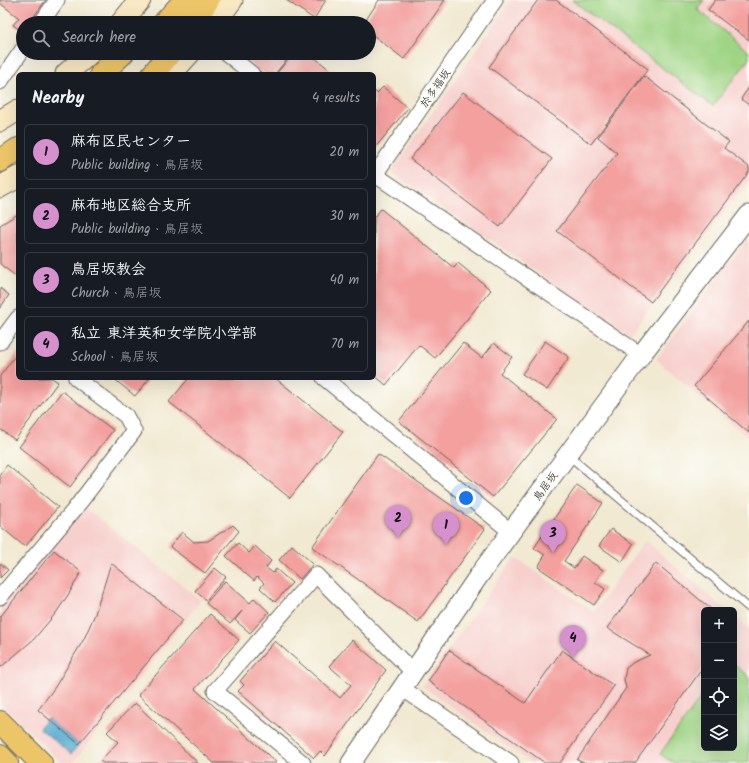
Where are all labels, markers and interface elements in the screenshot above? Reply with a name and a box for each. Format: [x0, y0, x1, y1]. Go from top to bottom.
search box [16, 16, 376, 60]
text: Search here [62, 26, 136, 50]
icon: search [30, 27, 52, 49]
street label: 於多福坂 [416, 65, 456, 112]
text: Nearby [32, 85, 84, 112]
text: 4 results [312, 88, 360, 109]
text: 麻布区民センター [71, 130, 191, 154]
text: 1 [44, 142, 48, 163]
text: 20 m [329, 142, 359, 163]
text: Public building · 鳥居坂 [71, 155, 203, 176]
text: 麻布地区総合支所 [71, 194, 191, 218]
text: 2 [42, 206, 50, 227]
text: 30 m [330, 206, 359, 227]
text: Public building · 鳥居坂 [71, 219, 203, 240]
text: 鳥居坂教会 [71, 258, 146, 282]
text: 3 [42, 270, 50, 291]
text: 40 m [330, 270, 359, 291]
text: Church · 鳥居坂 [71, 283, 162, 304]
text: 私立 東洋英和女学院小学部 [71, 322, 257, 346]
text: 4 [42, 334, 50, 355]
text: 70 m [331, 334, 359, 355]
text: School · 鳥居坂 [71, 347, 158, 368]
street label: 鳥居坂 [529, 468, 563, 505]
your location [456, 488, 476, 508]
pin: 2 [385, 505, 411, 538]
pin: 1 [433, 512, 459, 545]
pin: 3 [540, 520, 566, 553]
map controls [701, 607, 737, 751]
button: + [701, 607, 737, 643]
pin: 4 [560, 625, 586, 658]
button: − [701, 643, 737, 679]
button: locate [701, 679, 737, 715]
button: layers [701, 715, 737, 751]

